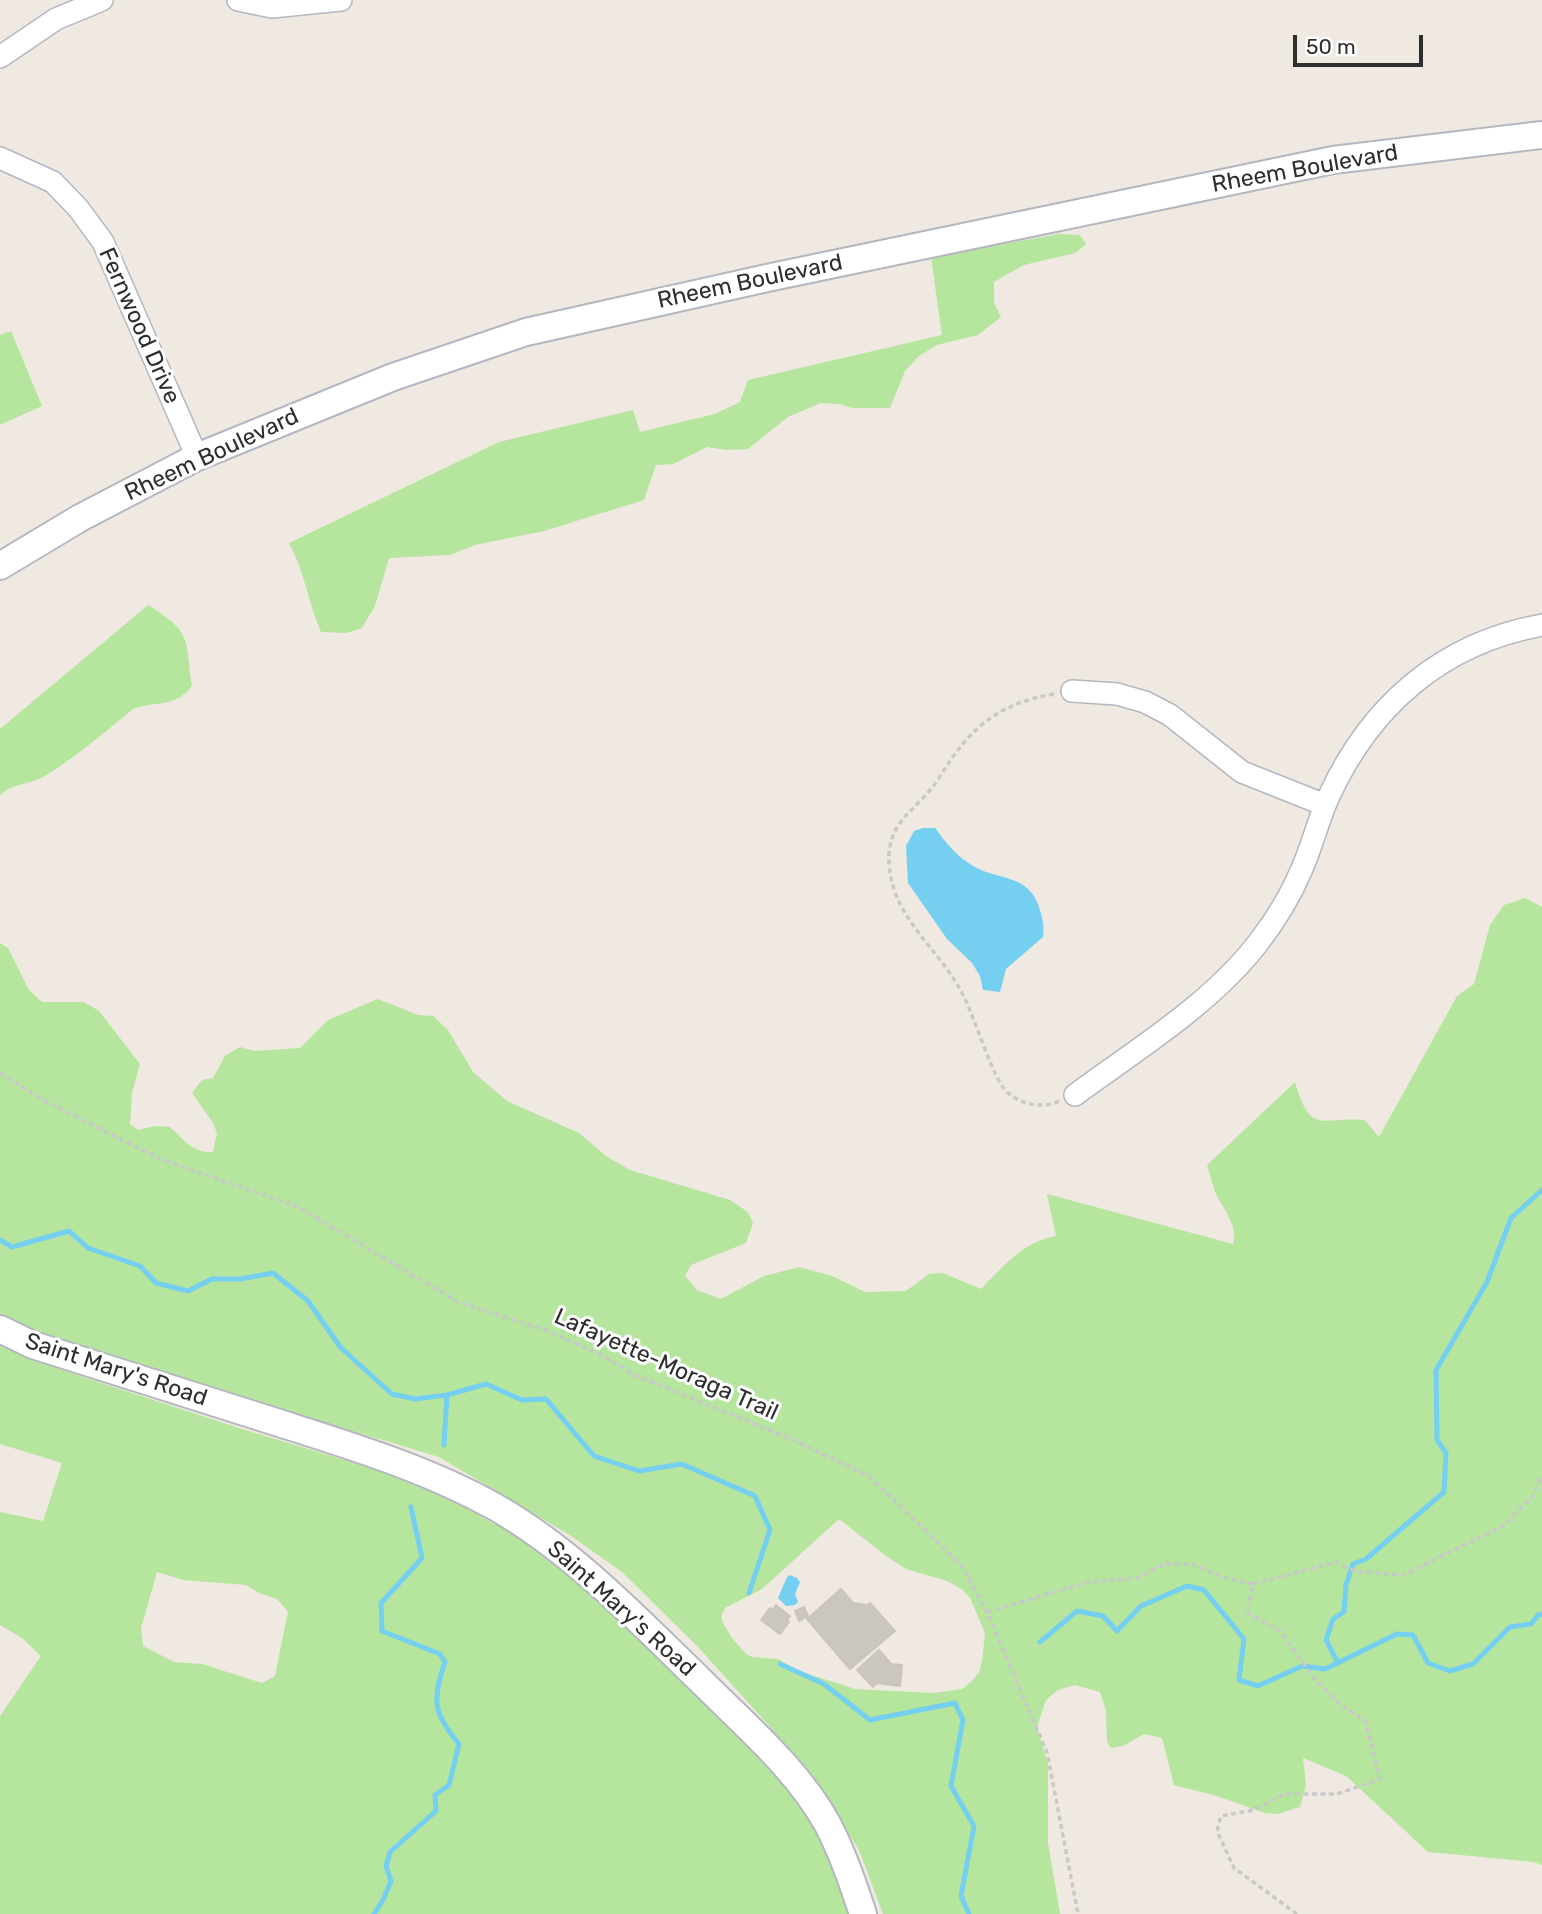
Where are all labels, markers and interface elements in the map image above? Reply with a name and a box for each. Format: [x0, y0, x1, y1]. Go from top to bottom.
scale bar [1297, 21, 1426, 65]
text: 50 m [1306, 34, 1356, 59]
street label: Rheem Boulevard [1210, 139, 1400, 199]
street label: Fernwood Drive [92, 244, 186, 408]
street label: Rheem Boulevard [655, 249, 845, 315]
street label: Rheem Boulevard [121, 403, 303, 507]
street label: Lafayette-Moraga Trail [550, 1303, 782, 1427]
street label: Saint Mary's Road [22, 1328, 210, 1412]
street label: Saint Mary's Road [541, 1535, 701, 1683]

